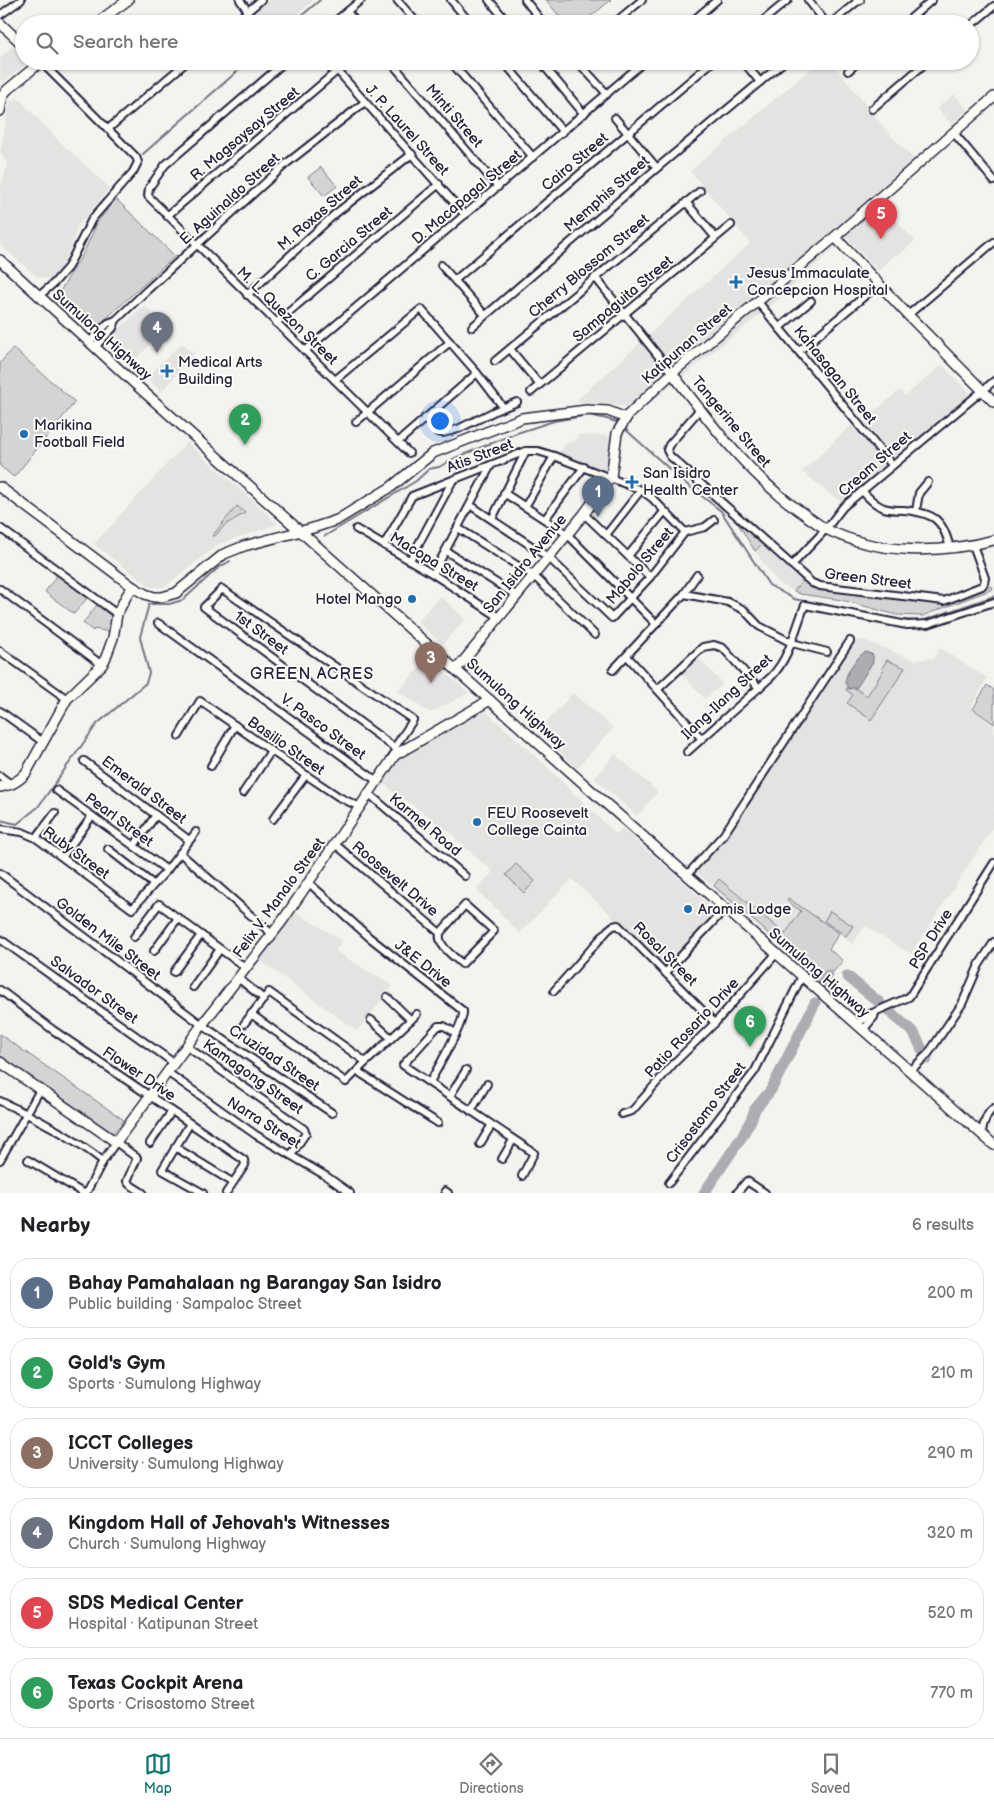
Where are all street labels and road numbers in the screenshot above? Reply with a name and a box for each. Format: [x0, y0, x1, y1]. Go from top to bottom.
street label: J. P. Laurel Street [361, 80, 453, 180]
street label: Minti Street [421, 80, 487, 152]
street label: R. Magsaysay Street [186, 82, 304, 185]
street label: Cairo Street [538, 128, 613, 195]
street label: D. Macapagal Street [408, 145, 526, 248]
street label: E. Aguinaldo Street [176, 149, 284, 249]
street label: Memphis Street [560, 151, 654, 236]
street label: M. Roxas Street [274, 171, 367, 255]
street label: C. Garcia Street [302, 202, 396, 286]
street label: Cherry Blossom Street [525, 210, 654, 322]
street label: Sampaguita Street [569, 251, 677, 347]
street label: M. L. Quezon Street [232, 263, 342, 369]
street label: Sumulong Highway [48, 285, 156, 385]
street label: Katipunan Street [638, 299, 736, 388]
street label: Kahasagan Street [789, 322, 881, 428]
street label: Tangerine Street [687, 373, 775, 472]
street label: Cream Street [835, 427, 916, 501]
street label: Atis Street [444, 435, 516, 477]
street label: San Isidro Avenue [479, 510, 571, 617]
street label: Mabolo Street [602, 523, 678, 609]
street label: Macopa Street [386, 528, 482, 596]
street label: Green Street [823, 564, 913, 594]
street label: 1st Street [230, 607, 292, 659]
street label: Ilang-Ilang Street [678, 650, 777, 744]
street label: Sumulong Highway [462, 654, 570, 754]
street label: V. Pasco Street [277, 690, 370, 765]
street label: Basilio Street [244, 712, 329, 780]
street label: Emerald Street [98, 752, 191, 828]
street label: Pearl Street [81, 789, 157, 851]
street label: Karmel Road [385, 789, 465, 861]
street label: Ruby Street [39, 822, 113, 884]
street label: Felix V. Manalo Street [229, 834, 329, 962]
street label: Roosevelt Drive [348, 837, 442, 921]
street label: Golden Mile Street [52, 893, 165, 985]
street label: PSP Drive [905, 905, 957, 973]
street label: Rosal Street [629, 918, 701, 990]
street label: Sumulong Highway [765, 924, 874, 1022]
street label: J&E Drive [391, 936, 455, 992]
street label: Salvador Street [46, 952, 142, 1028]
street label: Patio Rosario Drive [641, 974, 743, 1082]
street label: Cruzidad Street [225, 1021, 323, 1096]
street label: Kamagong Street [199, 1035, 307, 1119]
street label: Flower Drive [99, 1043, 179, 1105]
street label: Crisostomo Street [662, 1058, 750, 1167]
street label: Narra Street [223, 1093, 305, 1153]

